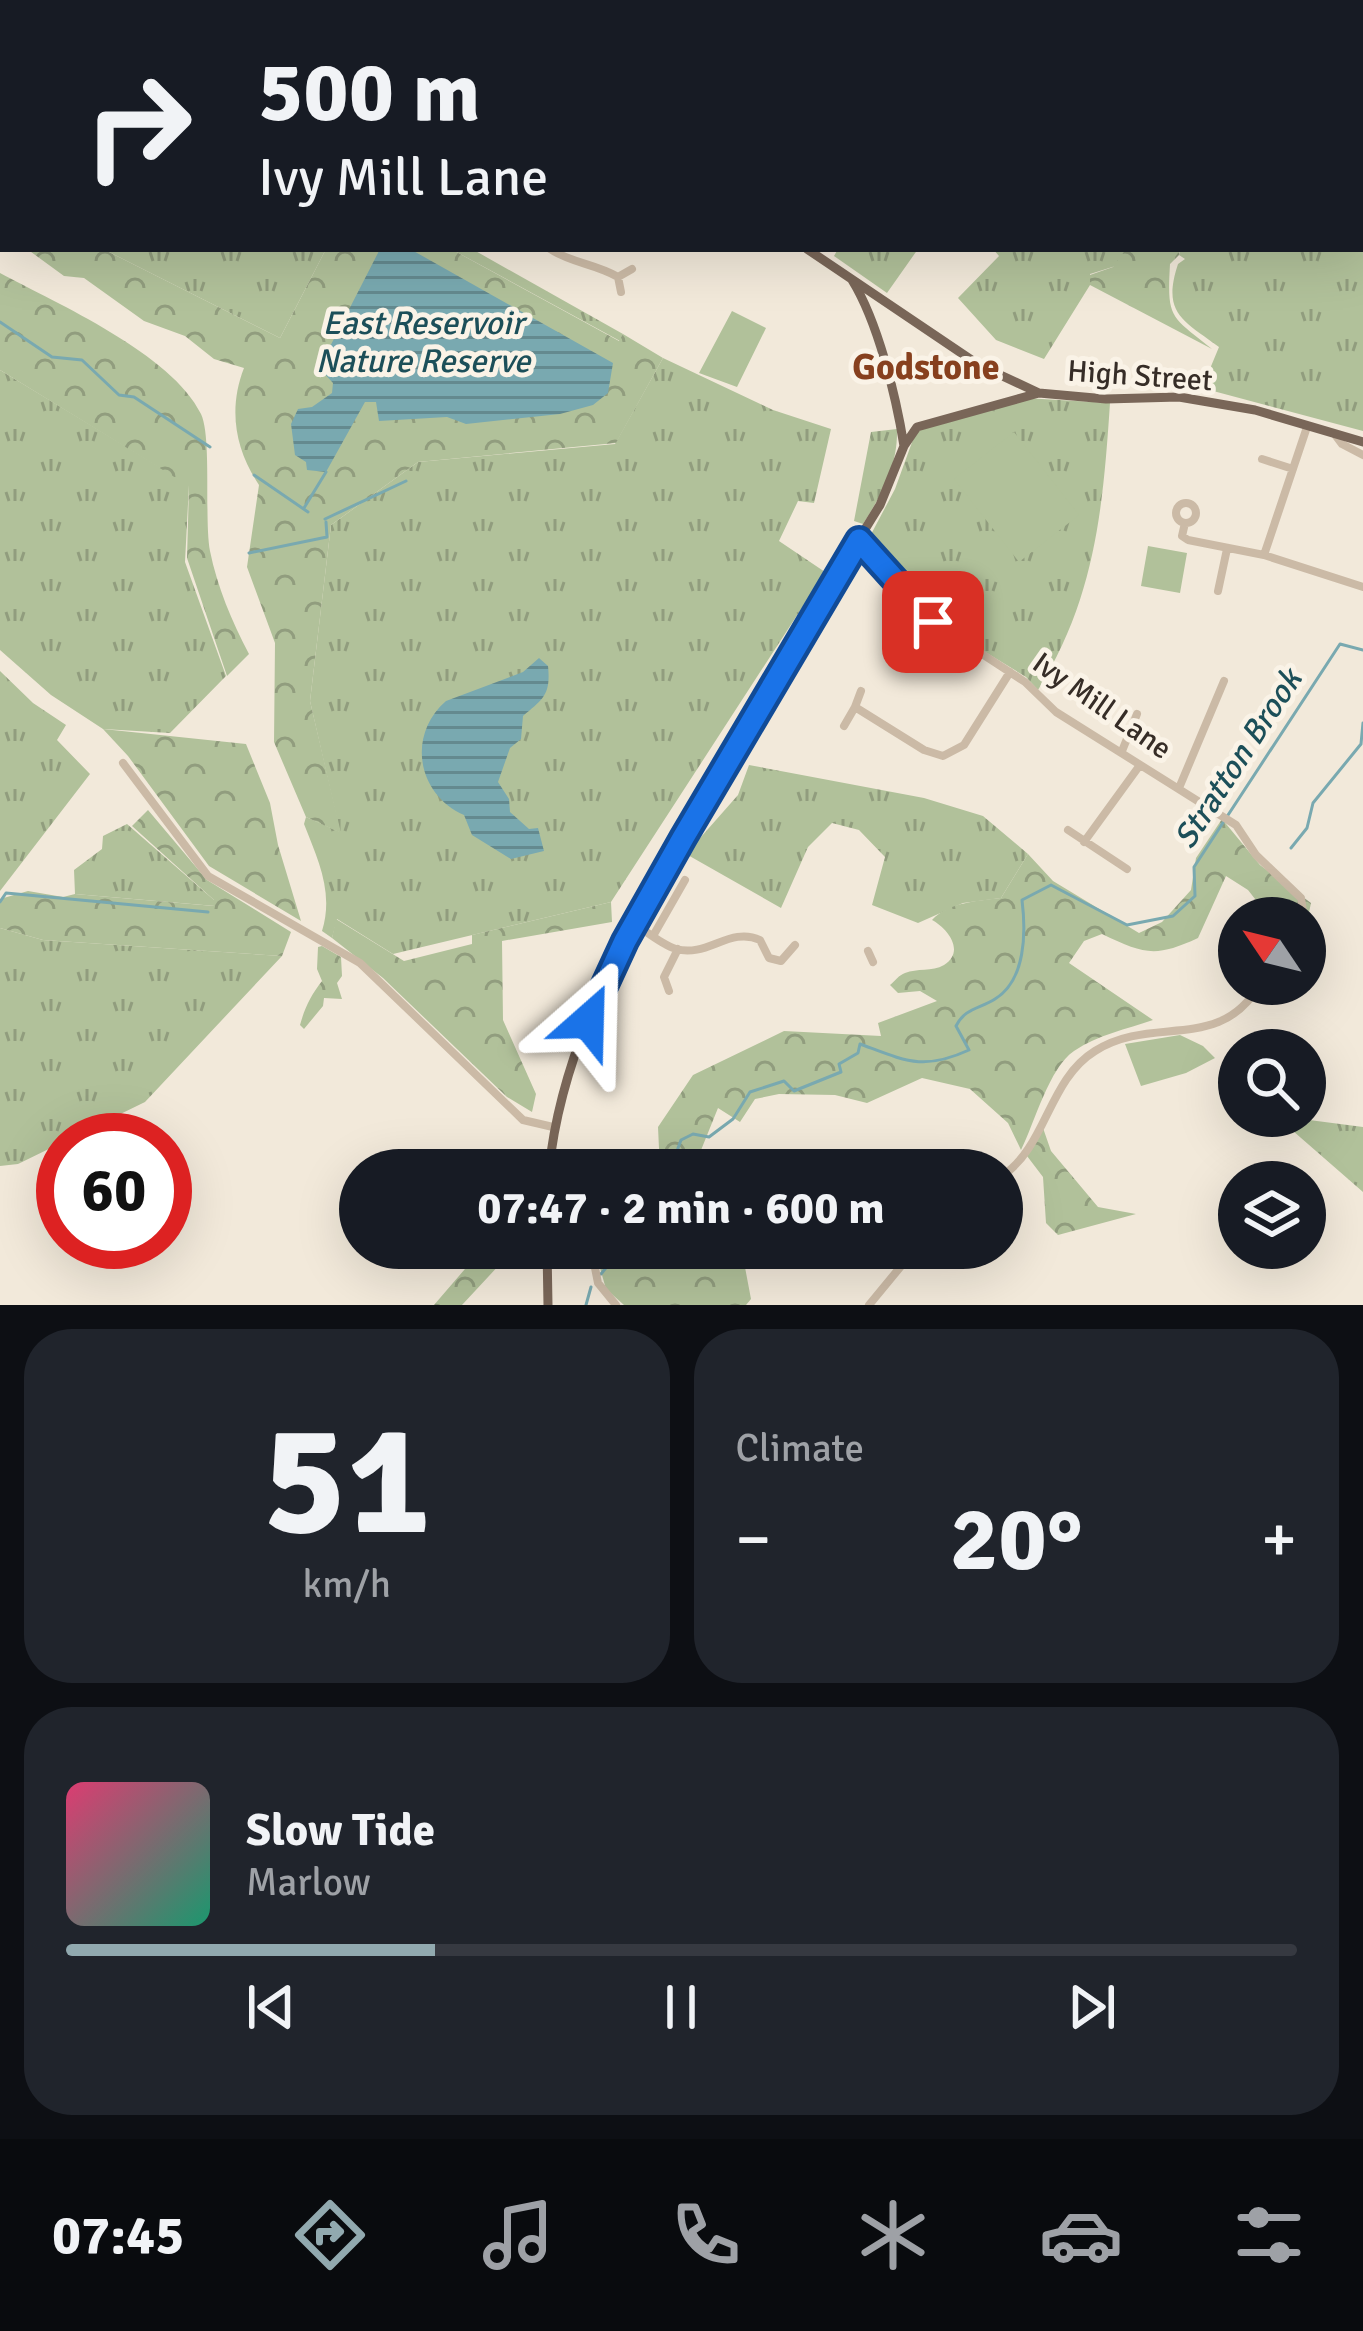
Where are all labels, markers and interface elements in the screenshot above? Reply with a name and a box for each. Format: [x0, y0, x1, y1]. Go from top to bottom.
text: 500 m [258, 41, 480, 145]
icon: right [60, 48, 216, 204]
text: Ivy Mill Lane [258, 144, 548, 211]
water label: East Reservoir Nature Reserve [316, 303, 532, 382]
district label: Godstone [852, 345, 1000, 390]
street label: High Street [1066, 352, 1214, 400]
pin [882, 571, 984, 673]
icon: arrive [900, 589, 966, 655]
street label: Ivy Mill Lane [1025, 645, 1179, 767]
water label: Stratton Brook [1165, 660, 1312, 856]
north arrow [1218, 897, 1326, 1005]
map controls [1218, 897, 1326, 1269]
position arrow [525, 958, 651, 1084]
button: search [1218, 1029, 1326, 1137]
speed limit sign: 60 [36, 1113, 192, 1269]
button: layers [1218, 1161, 1326, 1269]
text: 07:47 · 2 min · 600 m [477, 1181, 885, 1236]
text: 51 [263, 1385, 431, 1578]
text: Climate [736, 1424, 864, 1472]
text: 20° [950, 1484, 1083, 1595]
text: − [736, 1499, 771, 1580]
text: + [1261, 1499, 1297, 1580]
text: km/h [303, 1560, 391, 1608]
text: Slow Tide [246, 1803, 435, 1858]
text: Marlow [246, 1858, 371, 1906]
icon: previous [238, 1974, 304, 2040]
icon: pause [648, 1974, 714, 2040]
icon: next [1059, 1974, 1125, 2040]
icon: directions [288, 2193, 372, 2277]
icon: music [476, 2193, 560, 2277]
icon: phone [664, 2193, 748, 2277]
icon: climate [851, 2193, 935, 2277]
icon: car [1039, 2193, 1123, 2277]
icon: filters [1227, 2193, 1311, 2277]
text: 07:45 [52, 2202, 184, 2269]

